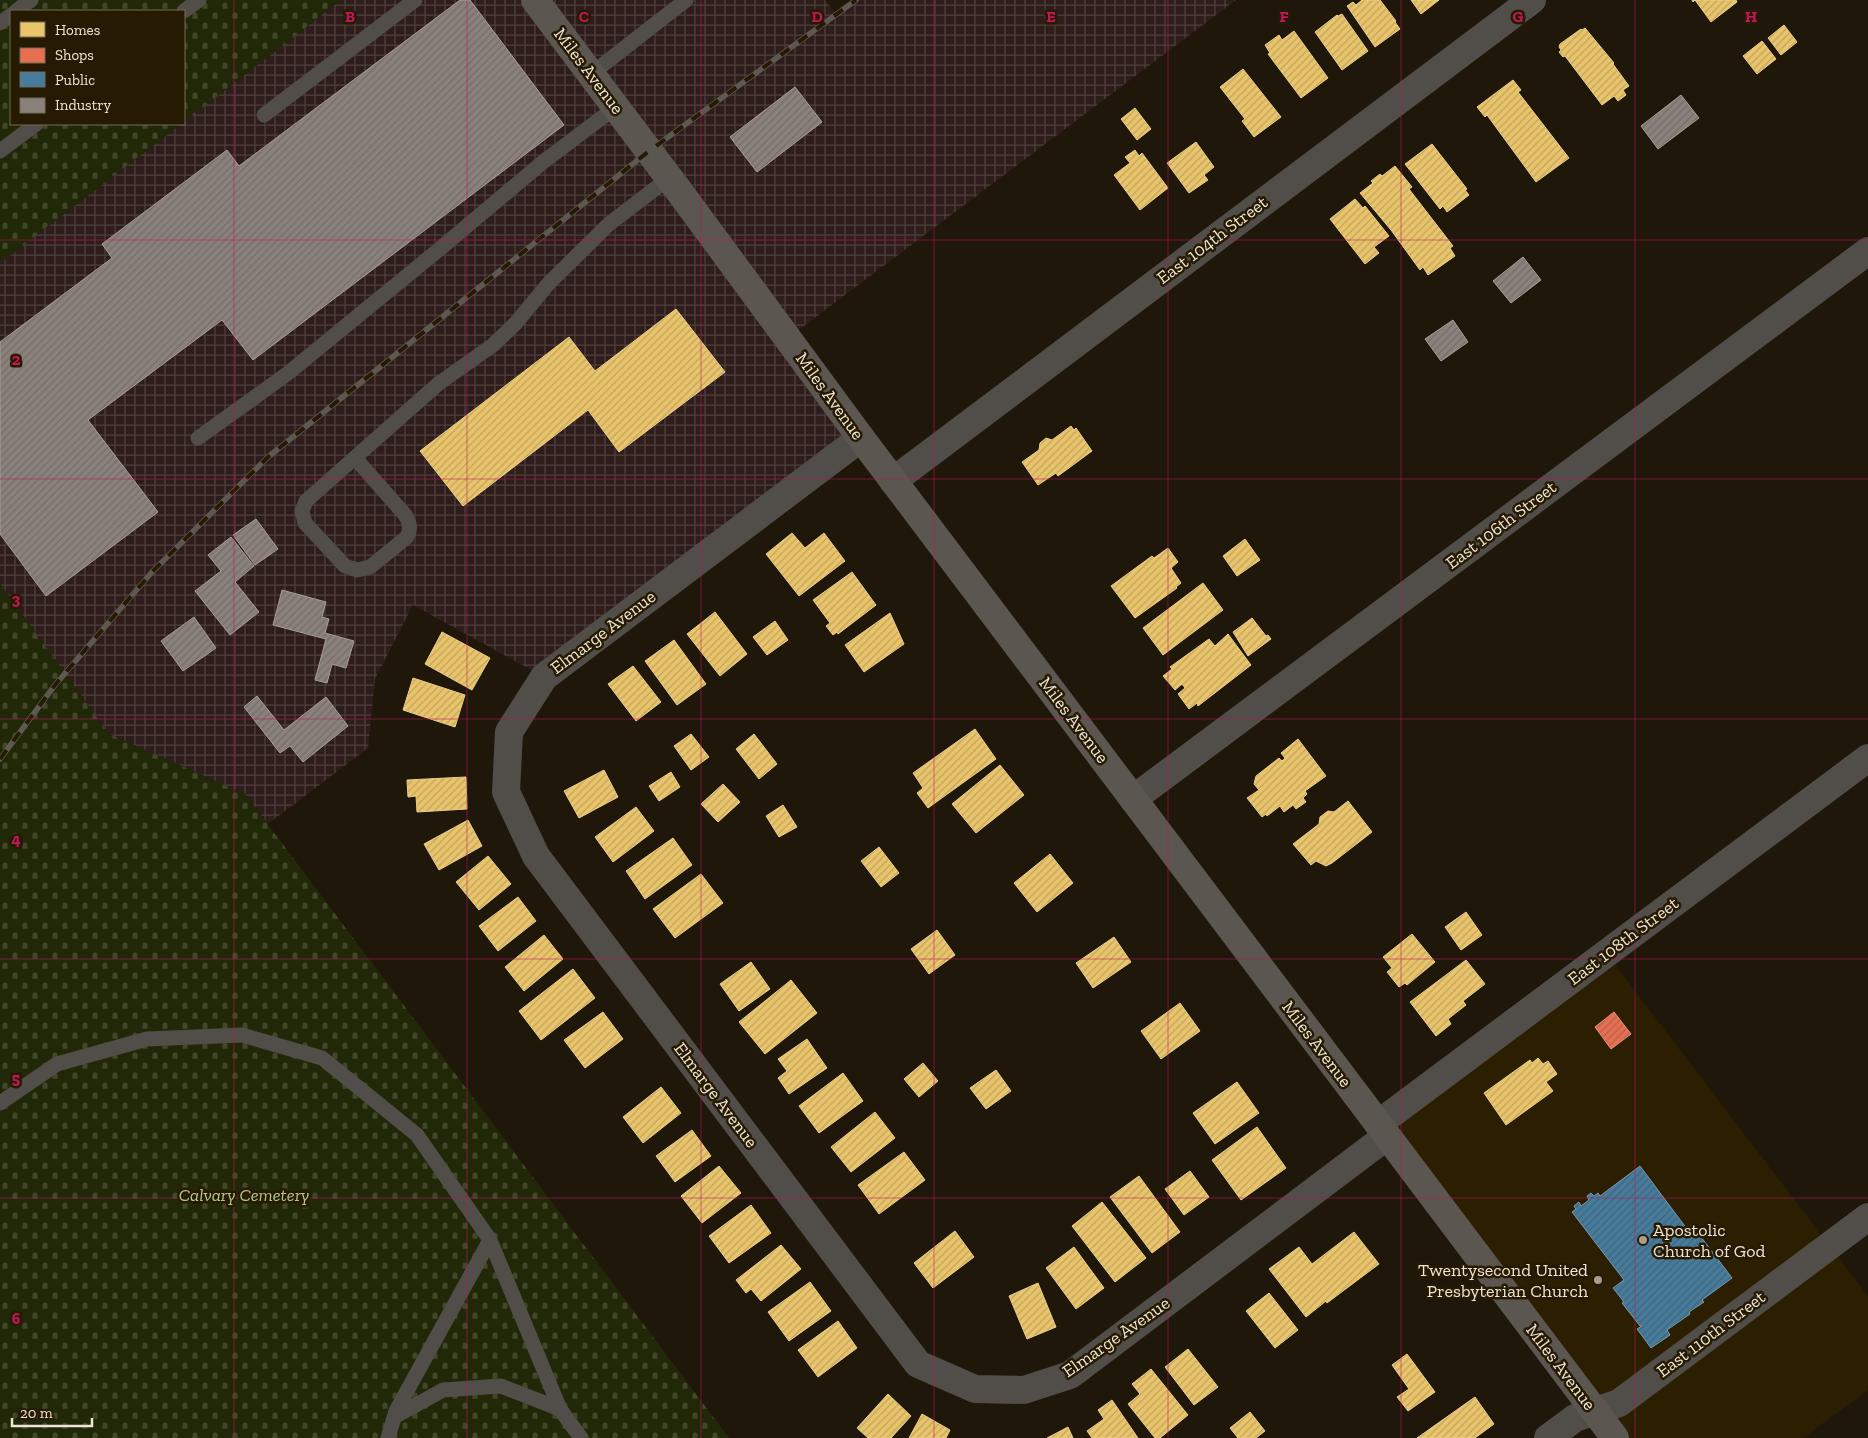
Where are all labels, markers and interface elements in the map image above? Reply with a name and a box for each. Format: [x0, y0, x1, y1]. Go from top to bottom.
text: B [345, 7, 355, 26]
text: C [579, 7, 589, 26]
text: D [811, 7, 823, 26]
text: E [1046, 7, 1056, 26]
text: F [1279, 7, 1289, 26]
text: G [1513, 7, 1524, 26]
text: H [1745, 7, 1757, 26]
legend [10, 10, 185, 125]
text: Homes [55, 21, 100, 39]
street label: Miles Avenue [549, 23, 629, 119]
text: Shops [55, 46, 94, 64]
text: Public [55, 71, 95, 89]
text: Industry [55, 96, 112, 114]
street label: East 104th Street [1152, 191, 1272, 289]
street label: Miles Avenue [791, 348, 869, 444]
text: 2 [12, 350, 21, 369]
street label: East 106th Street [1441, 476, 1561, 574]
street label: Elmarge Avenue [546, 585, 660, 679]
text: 3 [12, 590, 21, 609]
street label: Miles Avenue [1034, 672, 1114, 768]
text: 4 [11, 830, 21, 849]
street label: East 108th Street [1563, 892, 1683, 990]
street label: Miles Avenue [1277, 996, 1357, 1092]
street label: Elmarge Avenue [669, 1038, 763, 1152]
text: 5 [12, 1069, 20, 1088]
park label: Calvary Cemetery [179, 1184, 309, 1206]
place label: Apostolic Church of God [1653, 1219, 1765, 1262]
marker: Apostolic Church of God [1637, 1234, 1649, 1246]
place label: Twentysecond United Presbyterian Church [1418, 1259, 1588, 1302]
marker: Twentysecond United Presbyterian Church [1592, 1274, 1604, 1286]
street label: East 110th Street [1652, 1286, 1770, 1382]
street label: Elmarge Avenue [1058, 1292, 1174, 1382]
text: 6 [12, 1309, 21, 1328]
street label: Miles Avenue [1521, 1319, 1601, 1415]
scale bar [12, 1396, 92, 1428]
text: 20 m [20, 1404, 53, 1422]

